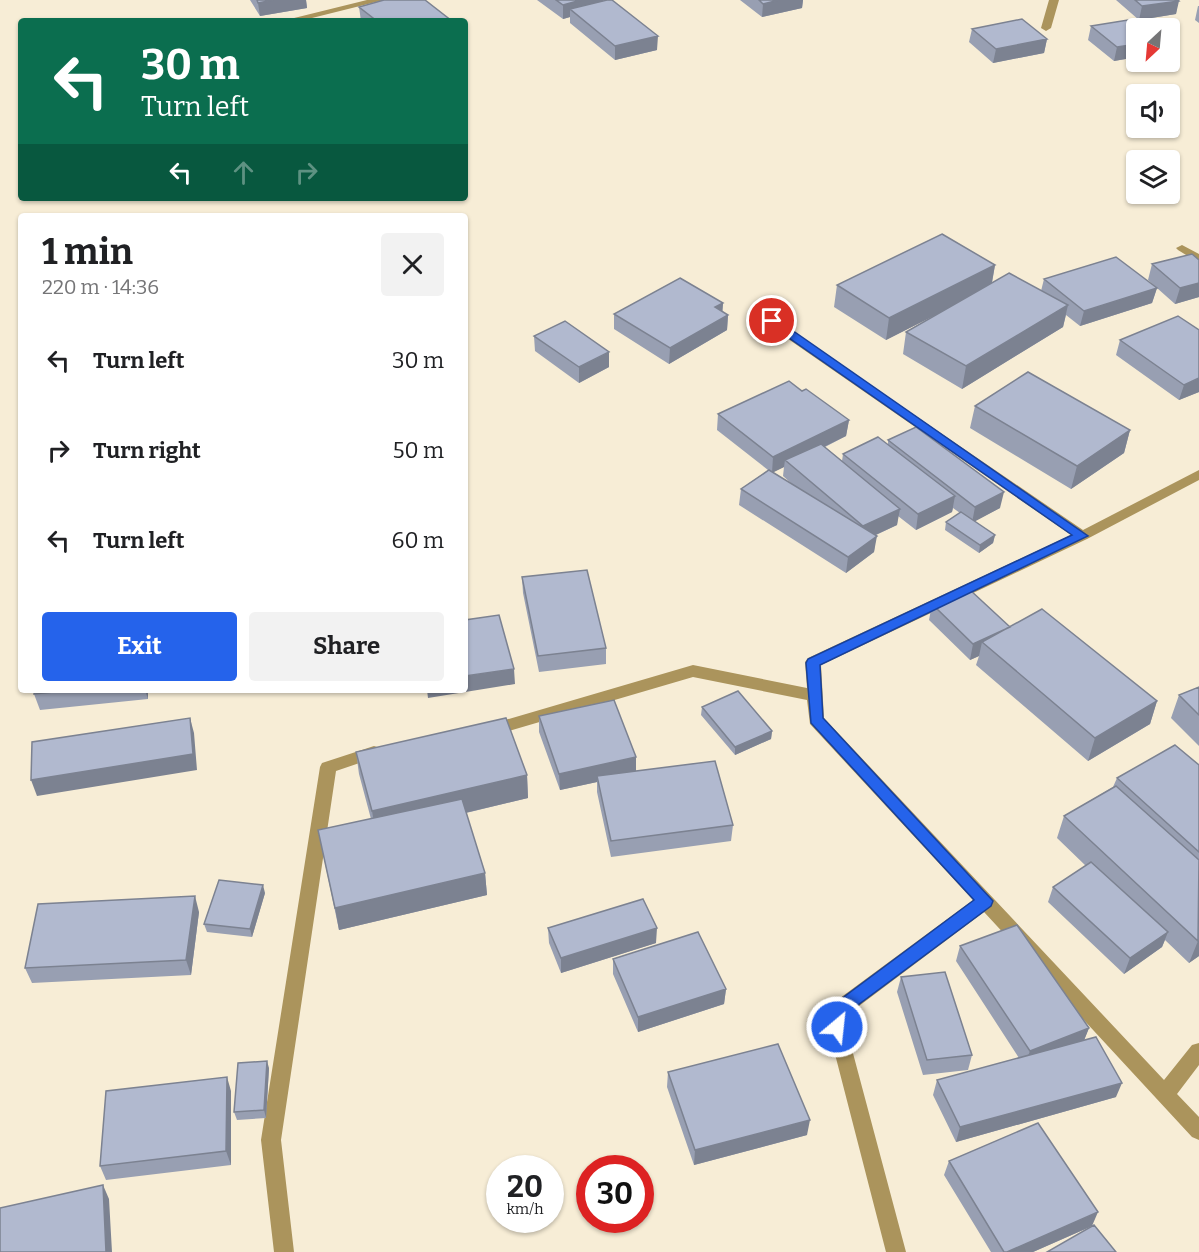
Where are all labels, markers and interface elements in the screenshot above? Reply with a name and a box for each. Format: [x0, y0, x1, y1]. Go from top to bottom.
north arrow [1126, 18, 1180, 72]
map controls [1126, 18, 1180, 204]
text: 30 m [141, 40, 240, 90]
icon: left [42, 42, 120, 120]
button: sound [1126, 84, 1180, 138]
text: Turn left [141, 91, 249, 123]
button: layers [1126, 150, 1180, 204]
icon: left [164, 156, 197, 189]
icon: ahead [227, 156, 260, 189]
icon: right [290, 156, 323, 189]
text: 1 min [42, 230, 133, 274]
button: close [381, 233, 444, 296]
text: 220 m · 14:36 [42, 275, 159, 299]
pin [746, 295, 797, 346]
icon: arrive [755, 304, 788, 337]
icon: left [42, 344, 75, 377]
text: Turn left [93, 347, 185, 374]
text: 30 m [392, 347, 444, 374]
icon: right [42, 434, 75, 467]
text: Turn right [93, 437, 201, 464]
text: 50 m [393, 437, 444, 464]
icon: left [42, 524, 75, 557]
text: Turn left [93, 527, 185, 554]
text: 60 m [392, 527, 444, 554]
button: Exit [42, 612, 237, 681]
button: Share [249, 612, 444, 681]
position arrow [805, 995, 869, 1059]
speed limit sign: 30 [576, 1155, 654, 1233]
text: 20 [507, 1169, 543, 1205]
text: km/h [506, 1200, 544, 1218]

